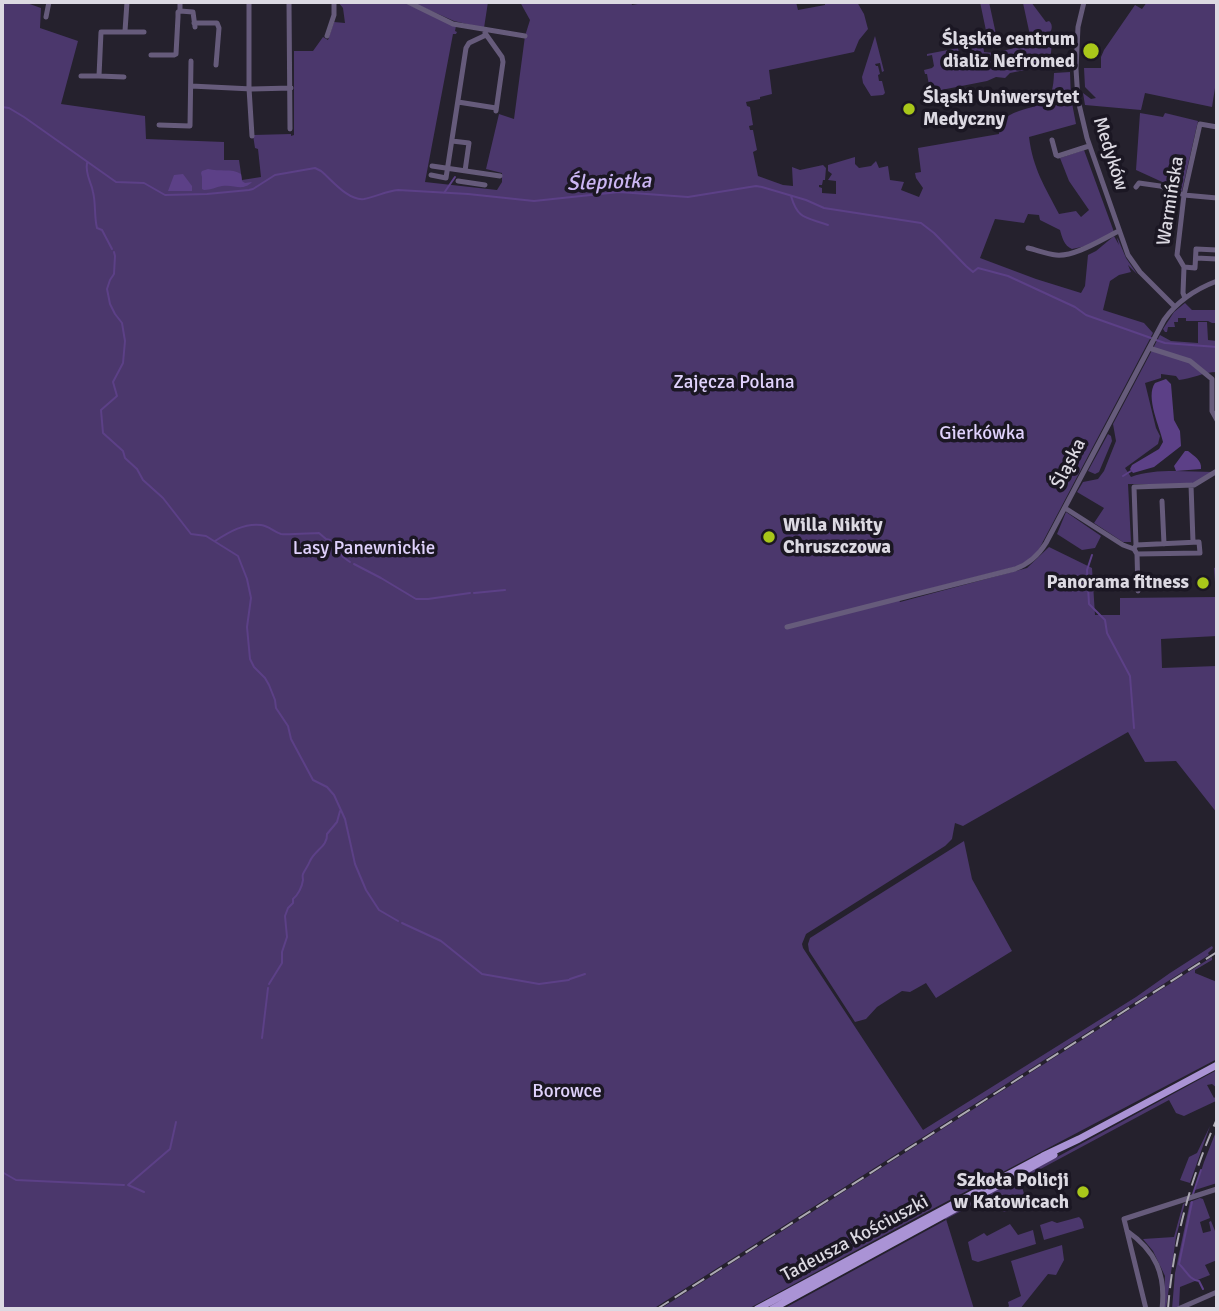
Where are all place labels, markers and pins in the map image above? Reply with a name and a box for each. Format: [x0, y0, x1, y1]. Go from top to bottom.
place label: Śląskie centrum dializ Nefromed [942, 29, 1075, 73]
marker: Śląskie centrum dializ Nefromed [1081, 41, 1101, 61]
place label: Śląski Uniwersytet Medyczny [923, 87, 1079, 131]
marker: Śląski Uniwersytet Medyczny [901, 101, 917, 117]
place label: Willa Nikity Chruszczowa [783, 515, 891, 559]
marker: Willa Nikity Chruszczowa [761, 529, 777, 545]
place label: Panorama fitness [1047, 572, 1189, 594]
marker: Panorama fitness [1195, 575, 1211, 591]
place label: Szkoła Policji w Katowicach [954, 1170, 1069, 1214]
marker: Szkoła Policji w Katowicach [1075, 1184, 1091, 1200]

